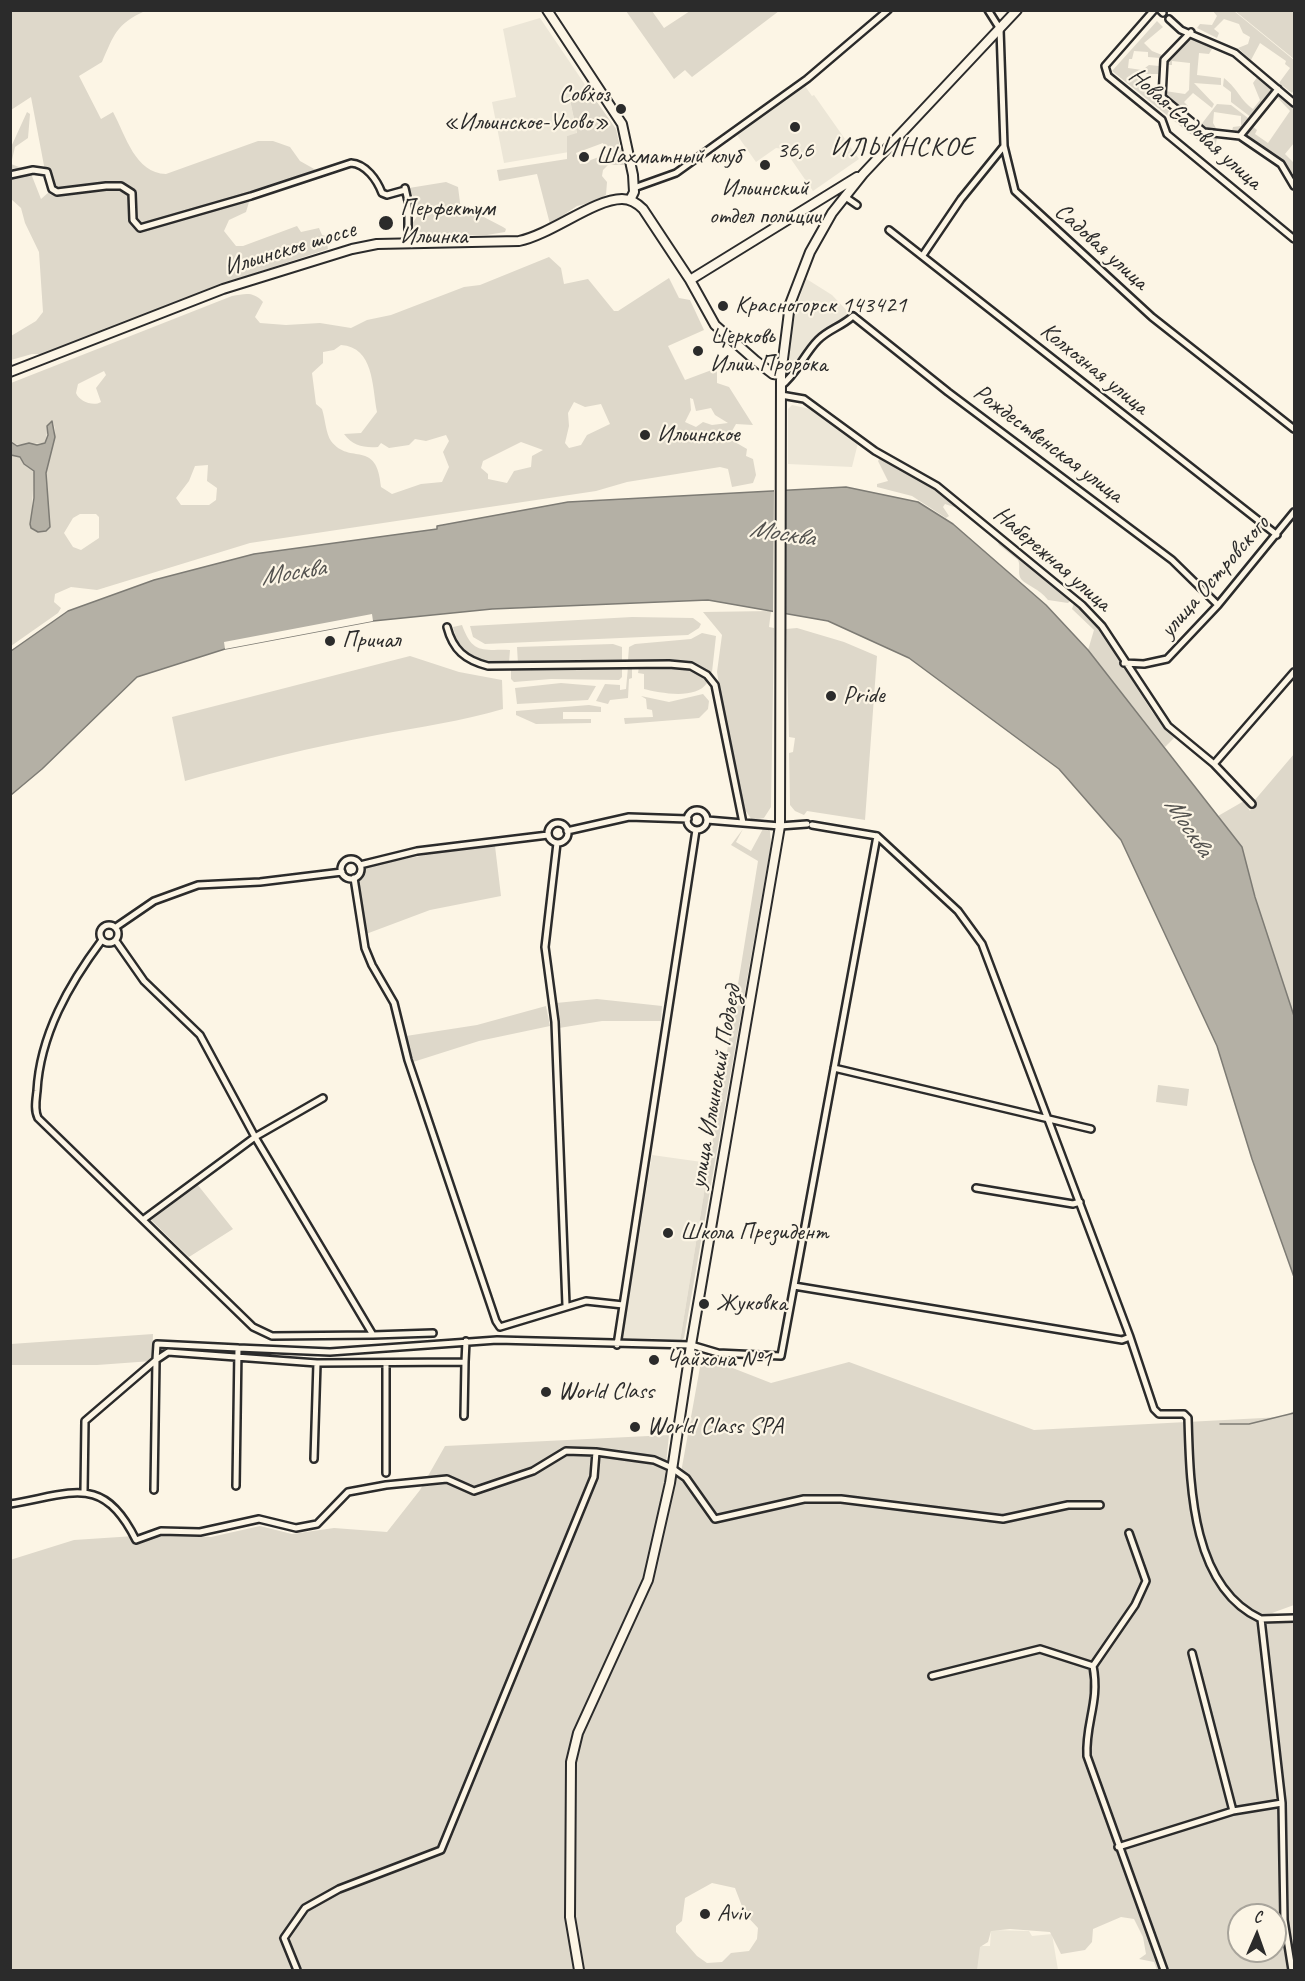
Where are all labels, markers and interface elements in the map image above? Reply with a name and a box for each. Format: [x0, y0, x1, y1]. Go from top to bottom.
street label: Новая Садовая улица [1122, 62, 1268, 196]
place label: Совхоз «Ильинское-Усово» [443, 81, 609, 137]
marker: Совхоз «Ильинское-Усово» [614, 102, 628, 116]
marker: 36,6 [788, 120, 802, 134]
district label: ИЛЬИНСКОЕ [831, 132, 975, 164]
place label: 36,6 [776, 137, 814, 165]
place label: Шахматный клуб [596, 143, 741, 171]
marker: Шахматный клуб [577, 150, 591, 164]
marker: Ильинский отдел полиции [758, 158, 772, 172]
place label: Ильинский отдел полиции [709, 175, 821, 231]
place label: Перфектум Ильинка [400, 195, 495, 251]
street label: Садовая улица [1048, 197, 1154, 297]
marker: Перфектум Ильинка [377, 214, 395, 232]
street label: Ильинское шоссе [221, 215, 359, 283]
place label: Красногорск 143421 [735, 292, 906, 320]
marker: Красногорск 143421 [716, 299, 730, 313]
street label: Колхозная улица [1034, 317, 1154, 421]
place label: Церковь Илии Пророка [710, 323, 827, 379]
marker: Церковь Илии Пророка [691, 344, 705, 358]
street label: Рождественская улица [967, 378, 1129, 510]
place label: Ильинское [657, 421, 739, 449]
marker: Ильинское [638, 428, 652, 442]
street label: Набережная улица [987, 500, 1117, 618]
street label: улица Островского [1154, 510, 1276, 644]
water label: Москва [747, 514, 817, 554]
water label: Москва [258, 553, 328, 593]
place label: Причал [342, 627, 400, 655]
marker: Причал [323, 634, 337, 648]
place label: Pride [843, 682, 885, 710]
marker: Pride [824, 689, 838, 703]
water label: Москва [1157, 791, 1219, 863]
street label: улица Ильинский Подъезд [684, 983, 748, 1191]
place label: Школа Президент [680, 1219, 828, 1247]
marker: Школа Президент [661, 1226, 675, 1240]
place label: Жуковка [716, 1290, 787, 1318]
marker: Жуковка [697, 1297, 711, 1311]
place label: Чайхона №1 [666, 1346, 772, 1374]
marker: Чайхона №1 [647, 1353, 661, 1367]
place label: World Class [558, 1378, 654, 1406]
marker: World Class [539, 1385, 553, 1399]
place label: World Class SPA [647, 1413, 783, 1441]
marker: World Class SPA [628, 1420, 642, 1434]
place label: Aviv [717, 1900, 750, 1928]
north arrow [1227, 1903, 1287, 1963]
marker: Aviv [698, 1907, 712, 1921]
text: С [1253, 1907, 1262, 1927]

